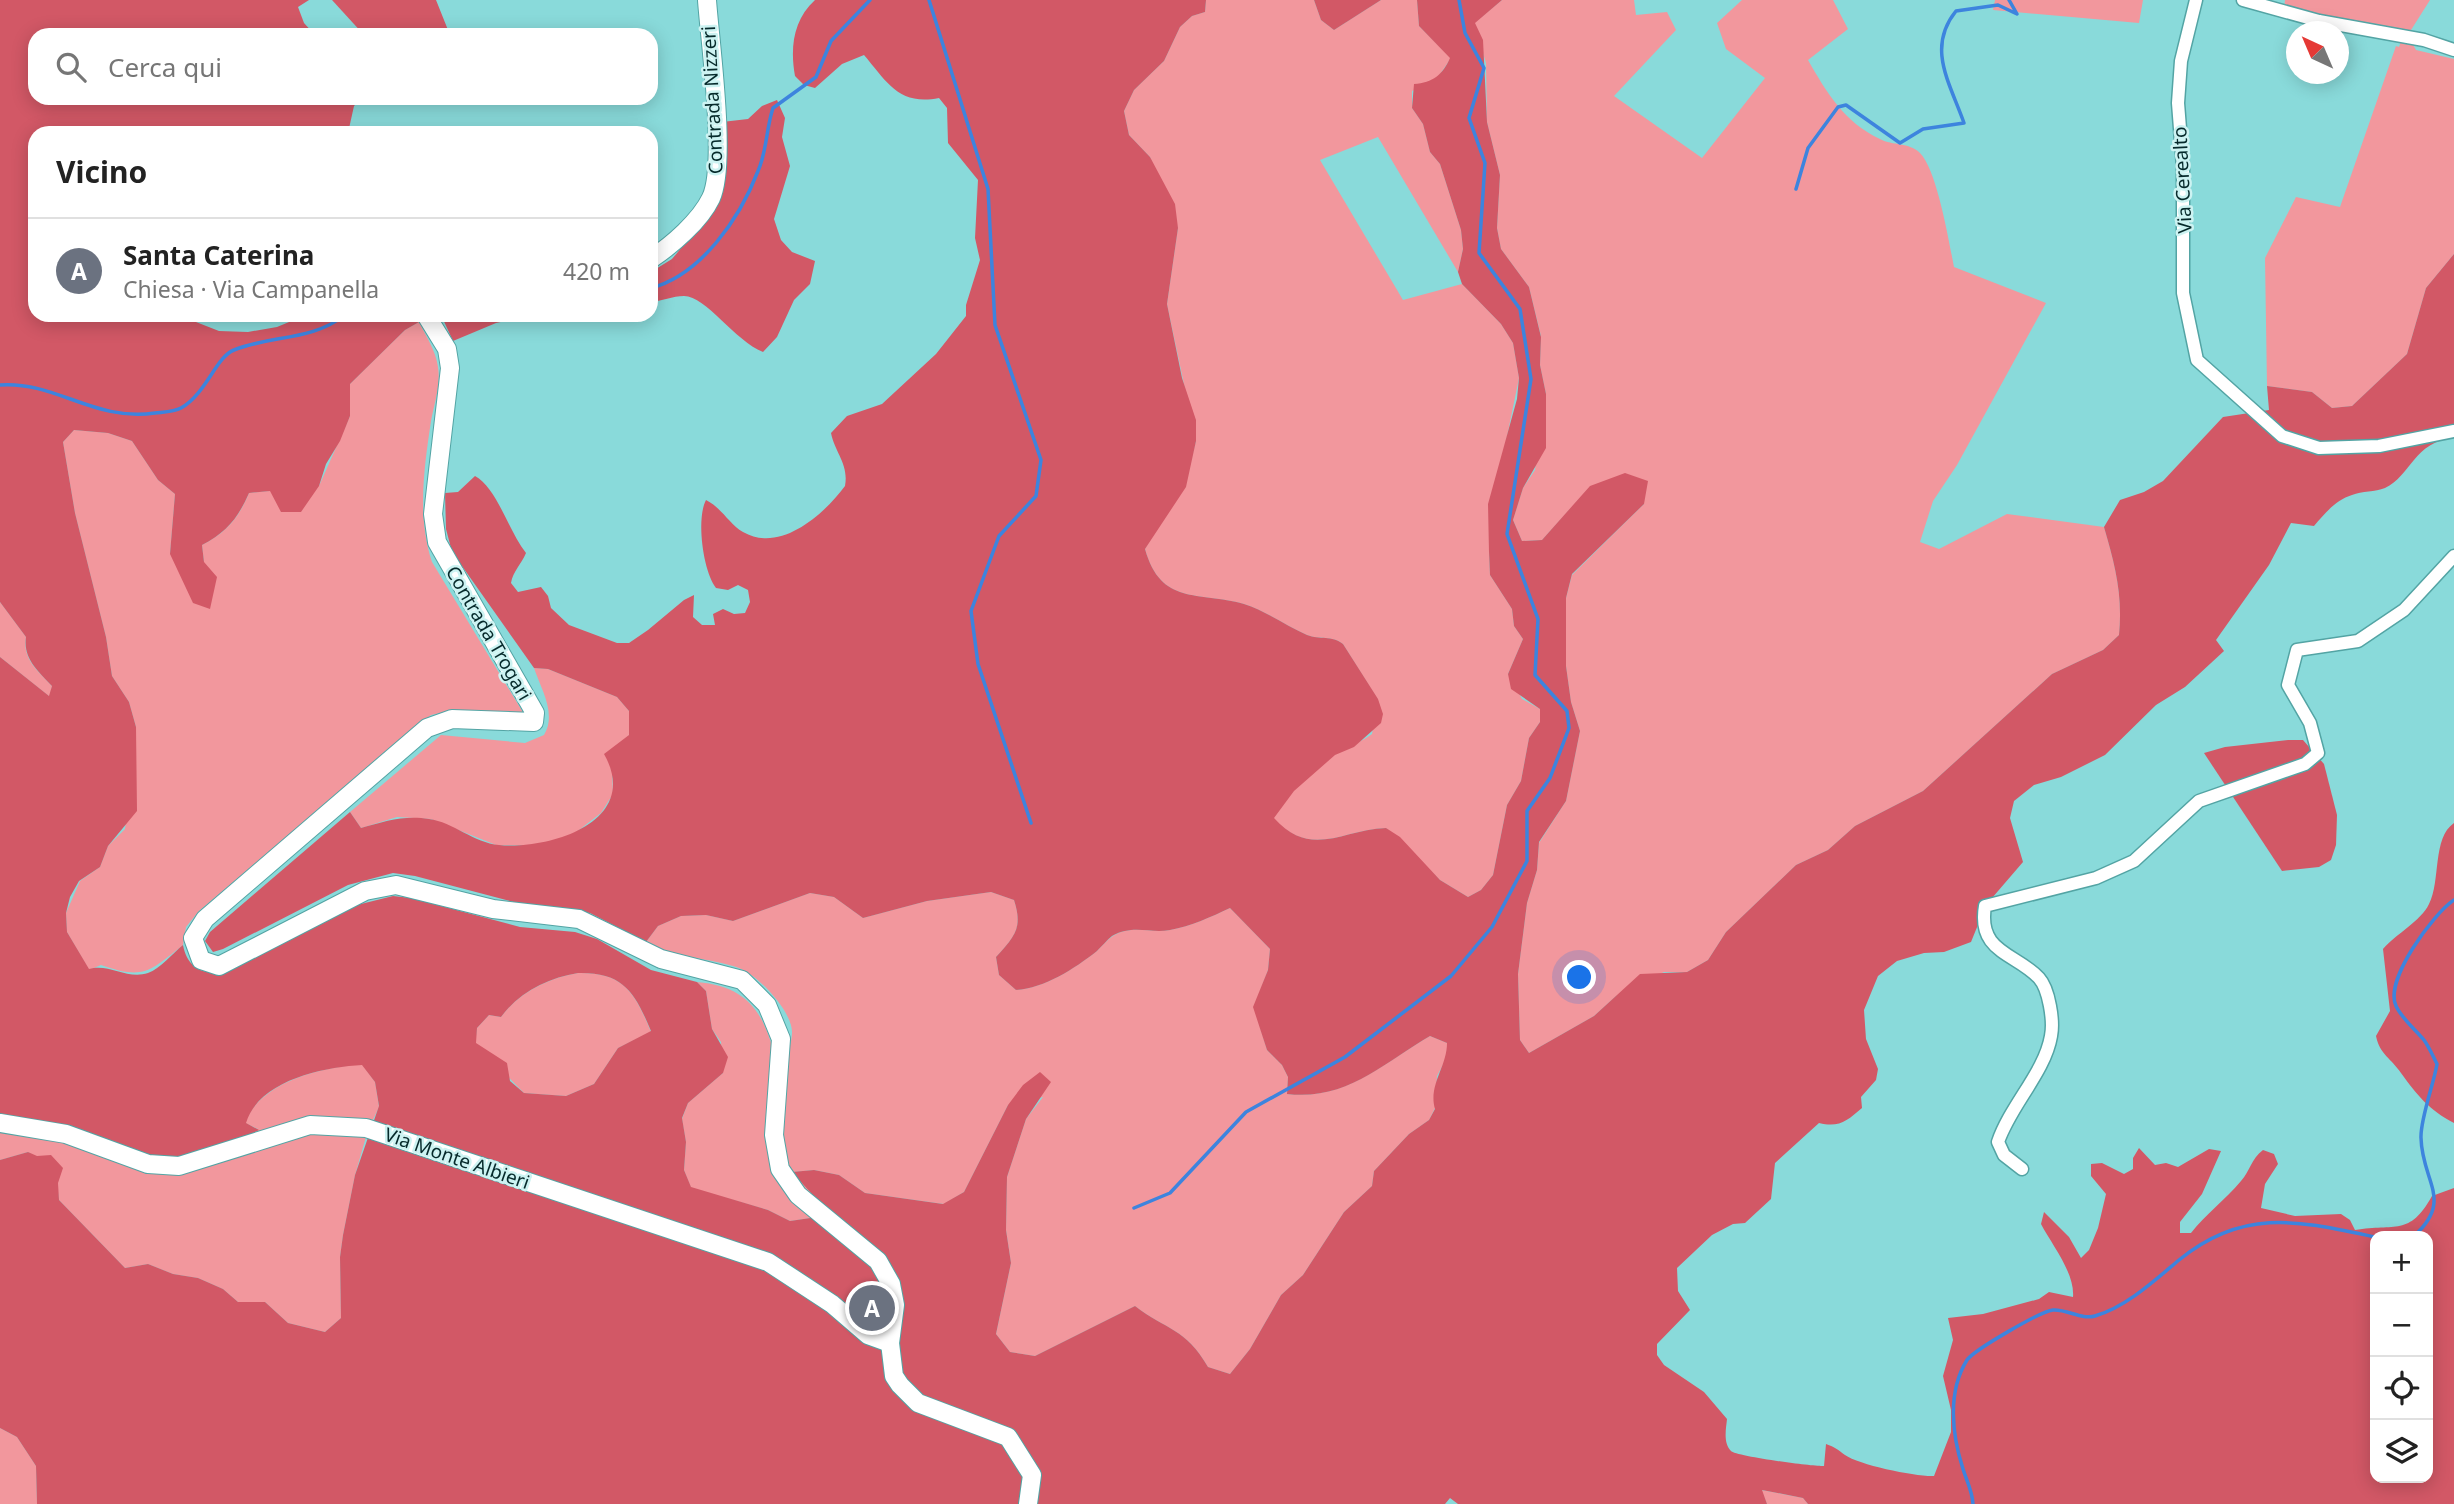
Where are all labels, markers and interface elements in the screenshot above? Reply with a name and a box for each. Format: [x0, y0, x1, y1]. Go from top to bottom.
north arrow [2286, 21, 2349, 84]
street label: Contrada Nizzeri [695, 25, 729, 175]
search box [28, 28, 658, 105]
icon: search [52, 48, 90, 86]
text: Cerca qui [108, 49, 222, 85]
street label: Via Cerealto [2166, 126, 2198, 234]
text: Vicino [56, 151, 147, 192]
text: Santa Caterina [123, 237, 314, 273]
text: A [71, 255, 87, 287]
text: 420 m [563, 255, 630, 287]
text: Chiesa · Via Campanella [123, 273, 379, 305]
street label: Contrada Trogari [440, 561, 538, 705]
your location [1562, 960, 1596, 994]
street label: Via Monte Albieri [381, 1121, 533, 1195]
map controls [2370, 1231, 2433, 1483]
button: + [2370, 1231, 2433, 1294]
pin: A [849, 1282, 895, 1334]
button: − [2370, 1294, 2433, 1357]
button: locate [2370, 1357, 2433, 1420]
button: layers [2370, 1420, 2433, 1483]

